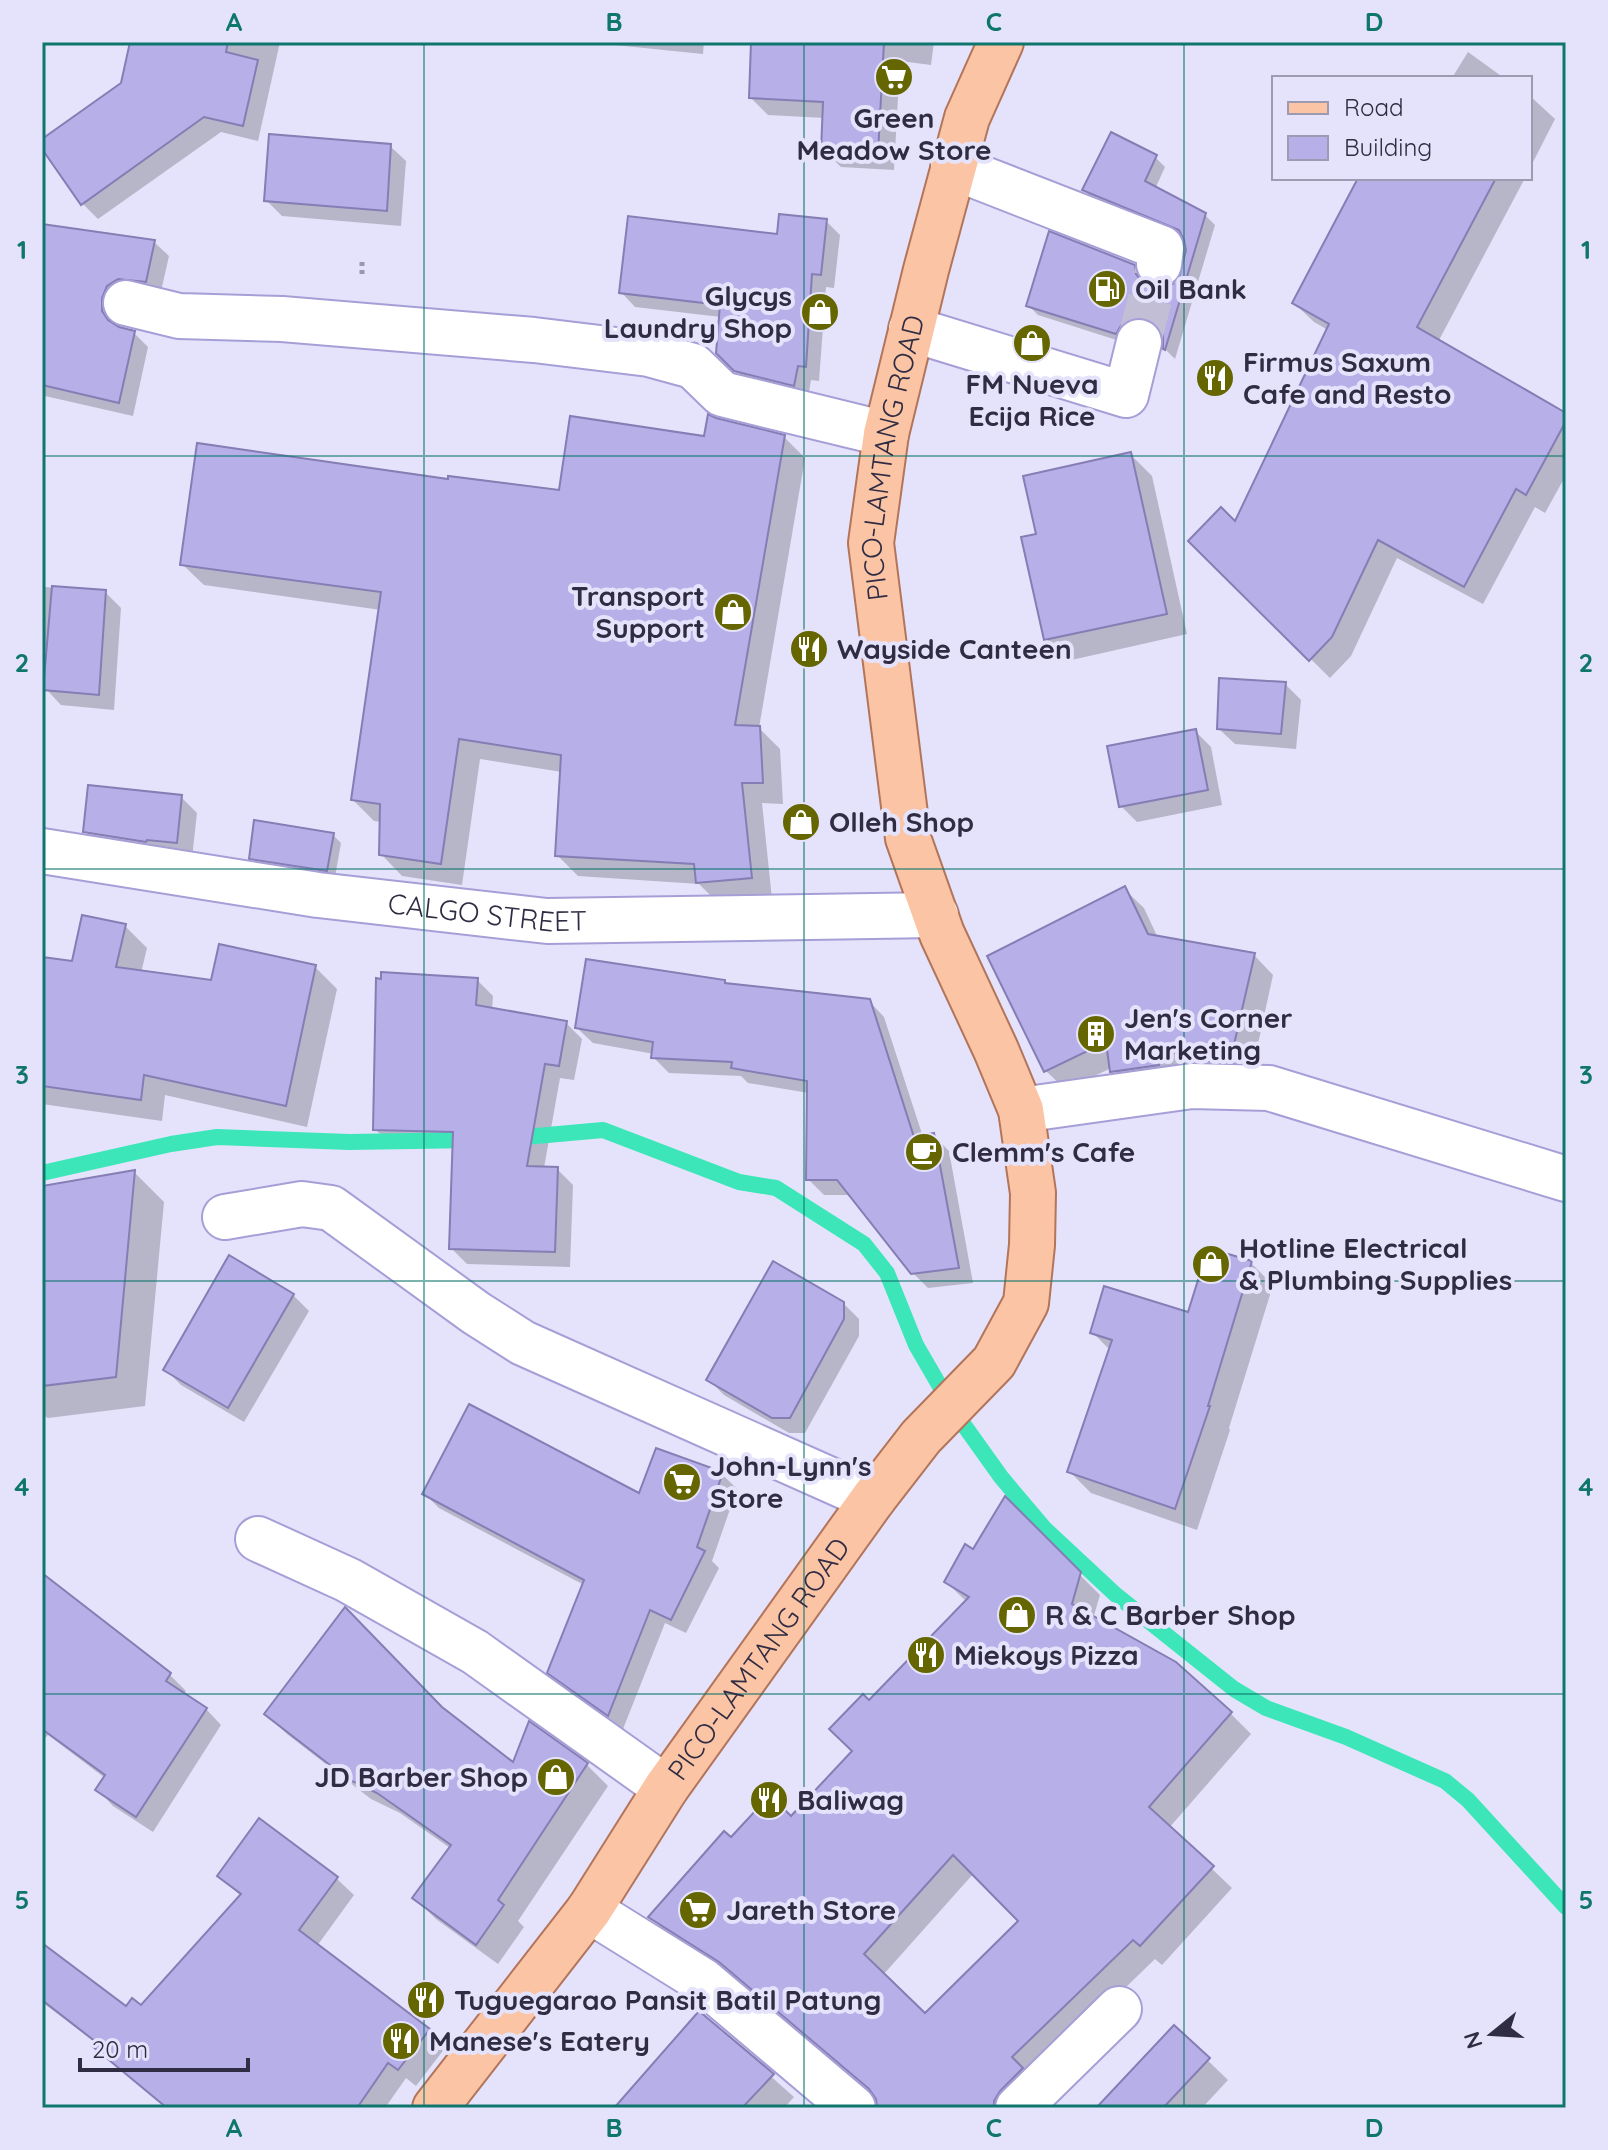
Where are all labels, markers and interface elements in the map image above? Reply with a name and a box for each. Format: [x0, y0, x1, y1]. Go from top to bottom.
text: A [226, 5, 243, 38]
text: B [605, 5, 623, 38]
text: C [986, 5, 1002, 38]
text: D [1365, 5, 1383, 38]
supermarket icon: Green Meadow Store [873, 56, 915, 98]
legend [1272, 76, 1532, 180]
text: Road [1344, 92, 1404, 122]
place label: Green Meadow Store [796, 100, 992, 167]
text: Building [1344, 132, 1432, 162]
text: 1 [17, 233, 27, 266]
text: 1 [1581, 233, 1591, 266]
fuel station icon: Oil Bank [1086, 268, 1128, 310]
place label: Oil Bank [1135, 271, 1247, 306]
place label: Glycys Laundry Shop [604, 278, 792, 345]
shop icon: Glycys Laundry Shop [799, 291, 841, 333]
street label: PICO-LAMTANG ROAD [852, 311, 931, 603]
shop icon: FM Nueva Ecija Rice [1011, 322, 1053, 364]
place label: Firmus Saxum Cafe and Resto [1243, 344, 1452, 411]
restaurant icon: Firmus Saxum Cafe and Resto [1194, 357, 1236, 399]
place label: FM Nueva Ecija Rice [965, 366, 1099, 433]
place label: Transport Support [571, 578, 705, 645]
shop icon: Transport Support [712, 591, 754, 633]
restaurant icon: Wayside Canteen [788, 628, 830, 670]
place label: Wayside Canteen [837, 631, 1072, 666]
text: 2 [15, 646, 29, 679]
text: 2 [1579, 646, 1593, 679]
shop icon: Olleh Shop [780, 801, 822, 843]
place label: Olleh Shop [829, 804, 974, 839]
street label: CALGO STREET [386, 885, 587, 939]
place label: Jen's Corner Marketing [1124, 1000, 1292, 1067]
building icon: Jen's Corner Marketing [1075, 1013, 1117, 1055]
text: 3 [15, 1058, 29, 1091]
text: 3 [1579, 1058, 1593, 1091]
cafe icon: Clemm's Cafe [903, 1131, 945, 1173]
place label: Clemm's Cafe [952, 1134, 1135, 1169]
place label: Hotline Electrical & Plumbing Supplies [1239, 1230, 1512, 1297]
shop icon: Hotline Electrical & Plumbing Supplies [1190, 1243, 1232, 1285]
place label: John-Lynn's Store [710, 1448, 871, 1515]
supermarket icon: John-Lynn's Store [661, 1461, 703, 1503]
text: 4 [14, 1470, 30, 1503]
text: 4 [1578, 1470, 1594, 1503]
street label: PICO-LAMTANG ROAD [660, 1531, 857, 1787]
shop icon: R & C Barber Shop [996, 1594, 1038, 1636]
place label: R & C Barber Shop [1045, 1597, 1296, 1632]
restaurant icon: Miekoys Pizza [905, 1634, 947, 1676]
place label: Miekoys Pizza [954, 1637, 1139, 1672]
shop icon: JD Barber Shop [535, 1756, 577, 1798]
place label: JD Barber Shop [314, 1759, 528, 1794]
restaurant icon: Baliwag [748, 1779, 790, 1821]
place label: Baliwag [797, 1782, 904, 1817]
text: 5 [15, 1883, 29, 1916]
text: 5 [1579, 1883, 1593, 1916]
supermarket icon: Jareth Store [677, 1889, 719, 1931]
place label: Jareth Store [726, 1892, 896, 1927]
restaurant icon: Tuguegarao Pansit Batil Patung [405, 1979, 447, 2021]
place label: Tuguegarao Pansit Batil Patung [454, 1982, 881, 2017]
north arrow [1452, 1994, 1532, 2074]
restaurant icon: Manese's Eatery [380, 2020, 422, 2062]
scale bar [80, 2022, 248, 2072]
place label: Manese's Eatery [429, 2023, 650, 2058]
text: N [1457, 2028, 1489, 2052]
text: 20 m [92, 2034, 148, 2064]
text: A [226, 2111, 243, 2144]
text: B [605, 2111, 623, 2144]
text: C [986, 2111, 1002, 2144]
text: D [1365, 2111, 1383, 2144]

